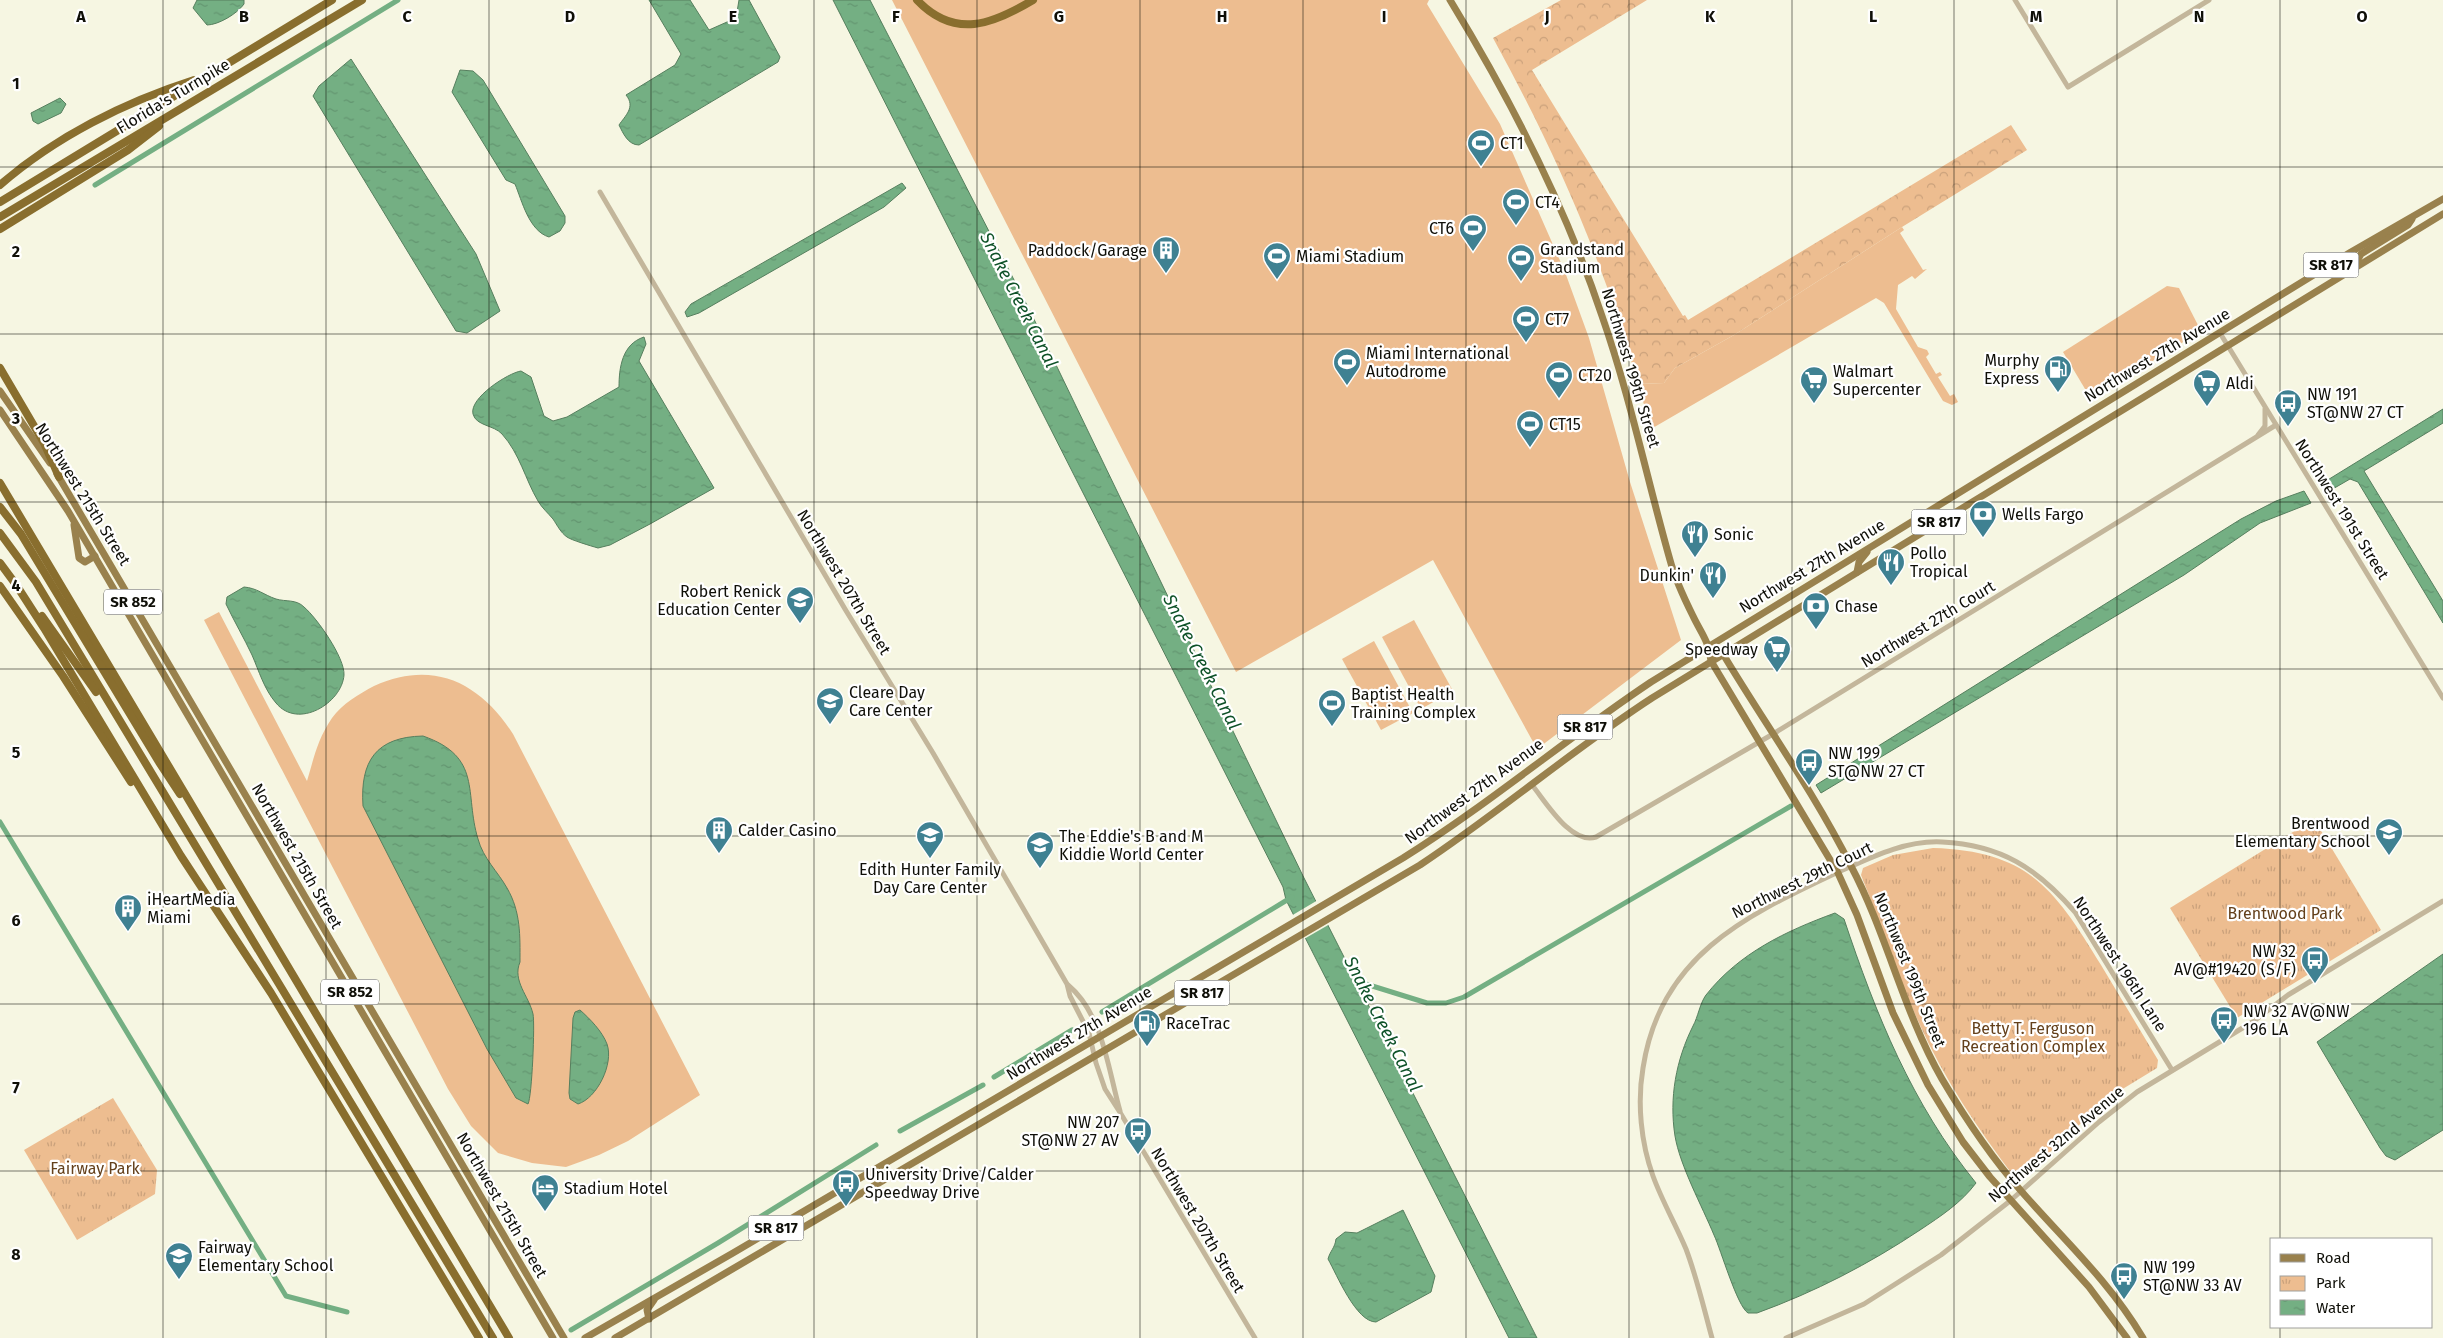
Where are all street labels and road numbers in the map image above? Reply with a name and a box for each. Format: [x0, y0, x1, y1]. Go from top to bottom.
street label: Florida's Turnpike [113, 55, 233, 137]
road number: SR 817 [2304, 252, 2358, 278]
street label: Northwest 199th Street [1598, 286, 1664, 450]
street label: Northwest 27th Avenue [2081, 304, 2233, 406]
street label: Northwest 215th Street [31, 419, 135, 569]
street label: Northwest 191st Street [2291, 435, 2393, 583]
street label: Northwest 207th Street [793, 506, 895, 658]
road number: SR 817 [1912, 510, 1966, 534]
street label: Northwest 27th Avenue [1736, 515, 1888, 617]
street label: Northwest 27th Court [1858, 576, 1999, 671]
road number: SR 852 [104, 590, 162, 614]
road number: SR 817 [1558, 714, 1612, 740]
street label: Northwest 27th Avenue [1401, 734, 1547, 848]
street label: Northwest 215th Street [248, 780, 346, 932]
street label: Northwest 29th Court [1729, 838, 1876, 922]
street label: Northwest 199th Street [1870, 890, 1950, 1051]
street label: Northwest 196th Lane [2069, 893, 2171, 1035]
road number: SR 852 [321, 980, 379, 1004]
road number: SR 817 [1174, 980, 1230, 1006]
street label: Northwest 27th Avenue [1003, 982, 1155, 1084]
street label: Northwest 32nd Avenue [1984, 1082, 2128, 1206]
street label: Northwest 215th Street [453, 1129, 551, 1281]
street label: Northwest 207th Street [1147, 1144, 1249, 1296]
road number: SR 817 [748, 1216, 804, 1240]

